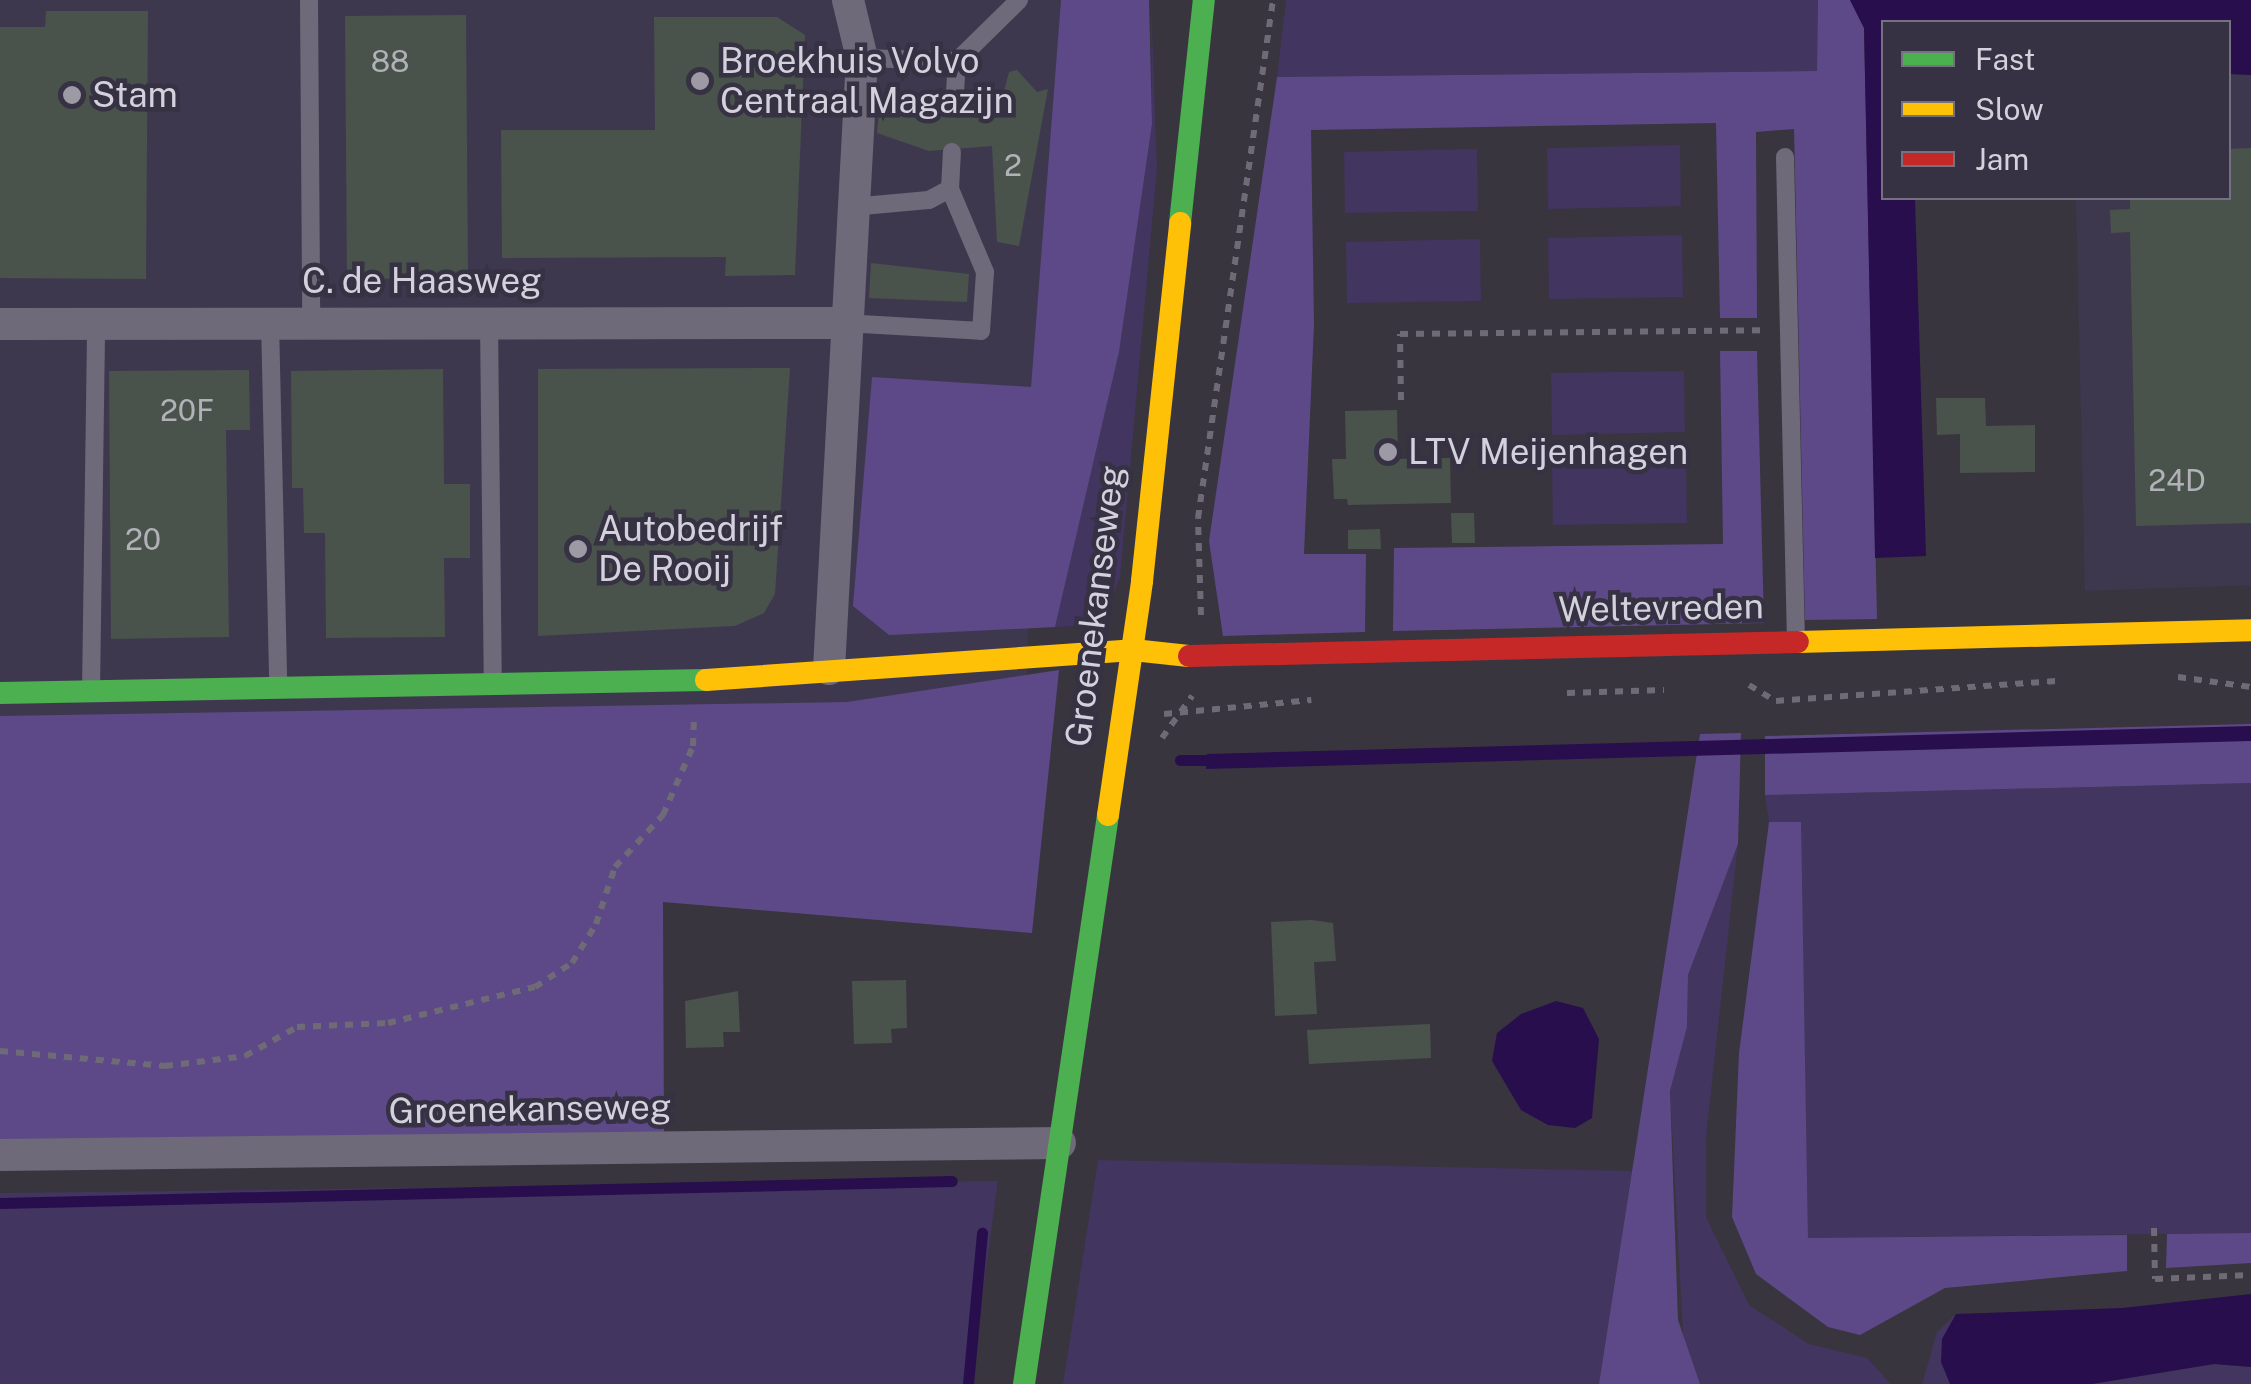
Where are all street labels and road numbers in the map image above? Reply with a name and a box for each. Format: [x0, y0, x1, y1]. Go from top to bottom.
street label: C. de Haasweg [302, 260, 542, 302]
street label: Groenekanseweg [1057, 463, 1133, 749]
street label: Weltevreden [1558, 585, 1764, 631]
street label: Groenekanseweg [388, 1086, 672, 1132]

